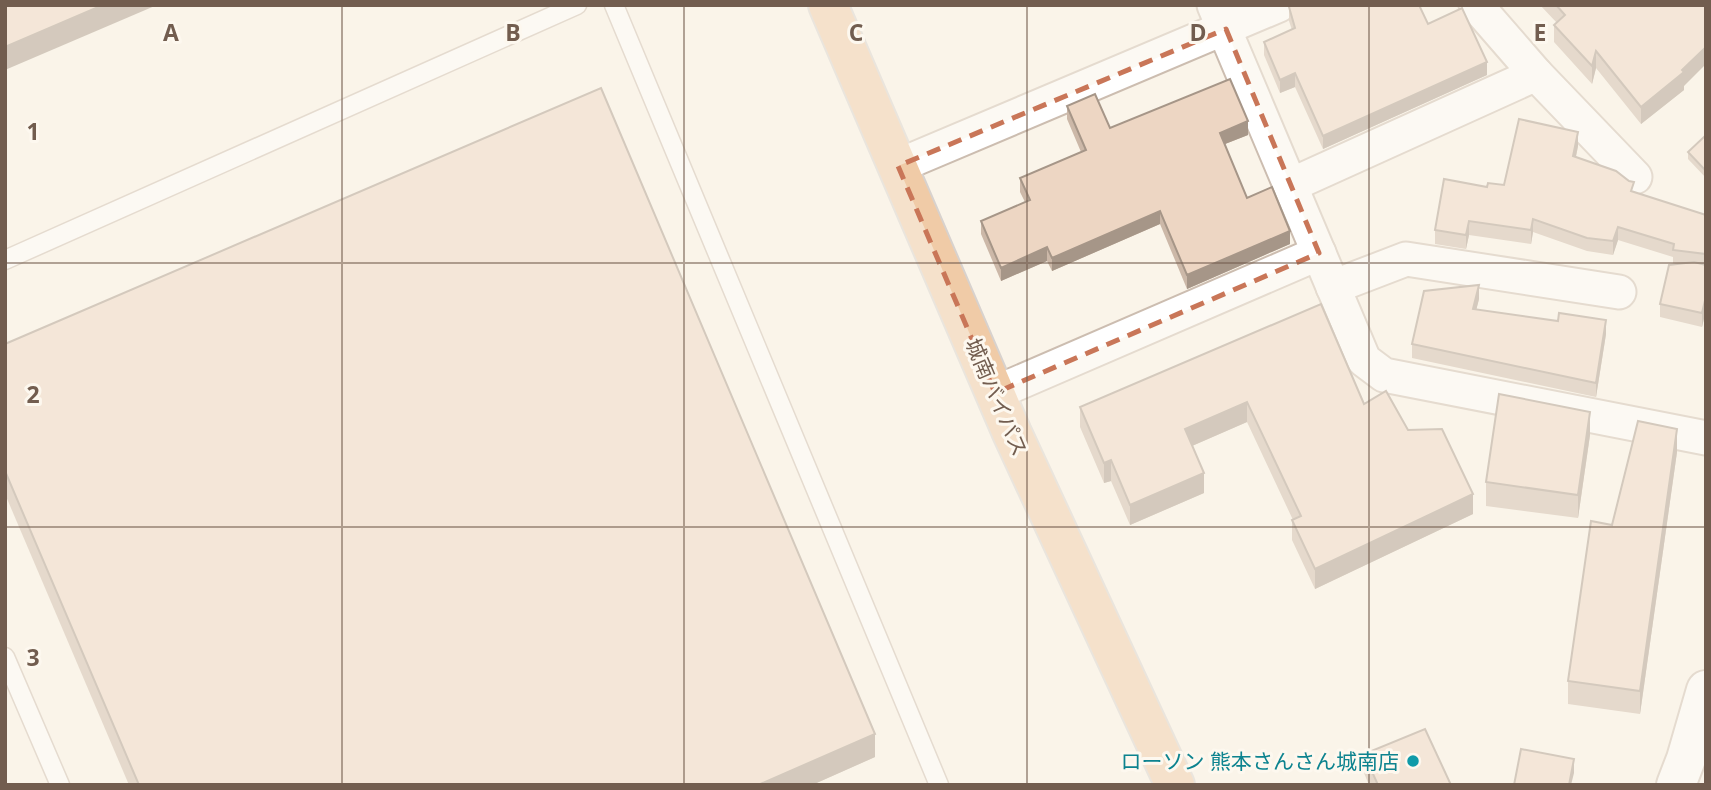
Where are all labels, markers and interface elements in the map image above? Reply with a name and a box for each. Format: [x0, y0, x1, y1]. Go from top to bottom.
text: A [163, 16, 179, 48]
text: B [505, 16, 521, 48]
text: C [849, 16, 863, 48]
text: D [1189, 16, 1207, 48]
text: E [1534, 16, 1546, 48]
text: 1 [26, 115, 40, 147]
street label: 城南バイパス [960, 334, 1034, 460]
text: 2 [26, 378, 40, 410]
text: 3 [26, 641, 40, 673]
place label: ローソン 熊本さんさん城南店 [1121, 747, 1399, 775]
marker: ローソン 熊本さんさん城南店 [1405, 753, 1421, 769]

